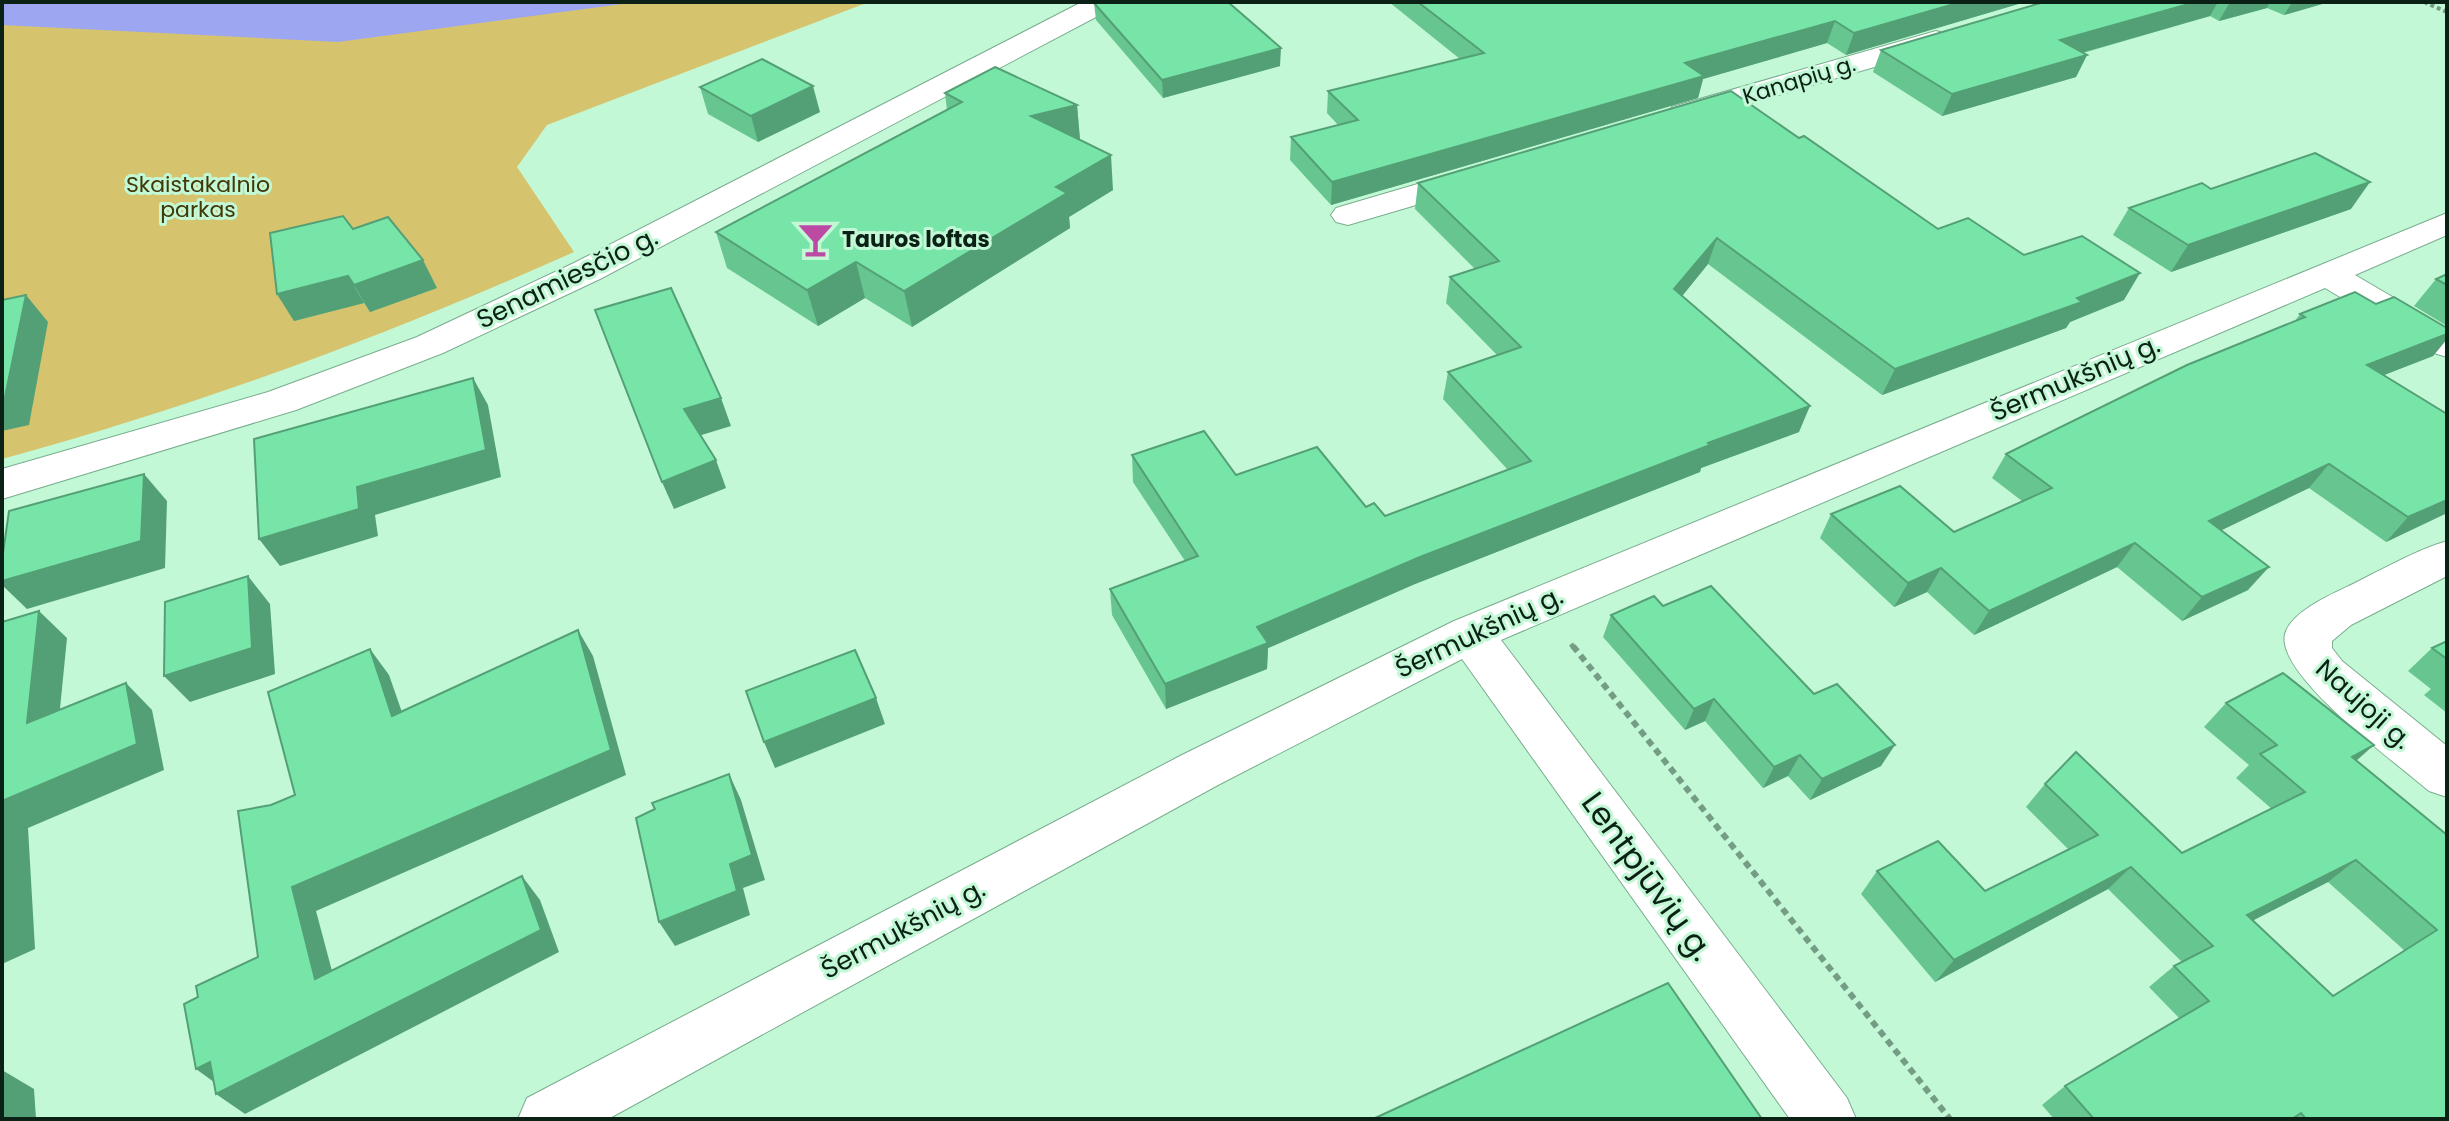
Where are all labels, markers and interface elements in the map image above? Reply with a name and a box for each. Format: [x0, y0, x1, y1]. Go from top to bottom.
street label: Kanapių g. [1739, 48, 1859, 112]
park label: Skaistakalnio parkas [126, 169, 270, 225]
street label: Senamiesčio g. [470, 219, 664, 337]
bar icon: Tauros loftas [797, 220, 835, 258]
place label: Tauros loftas [842, 224, 990, 255]
street label: Šermukšnių g. [1985, 326, 2165, 430]
street label: Šermukšnių g. [1389, 577, 1569, 687]
street label: Naujoji g. [2308, 651, 2420, 757]
street label: Lentpjūvių g. [1571, 782, 1725, 970]
street label: Šermukšnių g. [815, 871, 991, 987]

